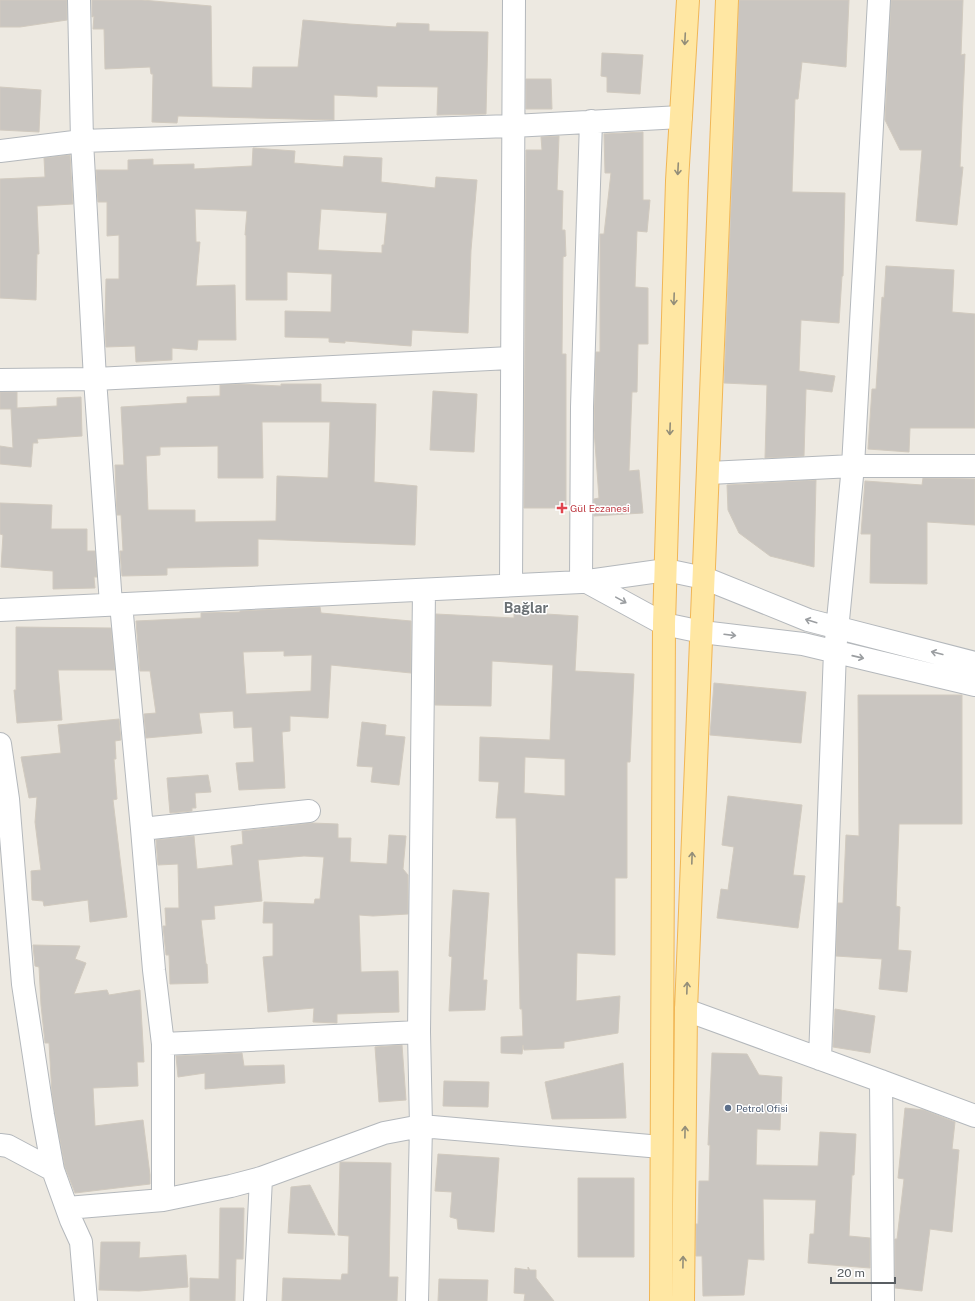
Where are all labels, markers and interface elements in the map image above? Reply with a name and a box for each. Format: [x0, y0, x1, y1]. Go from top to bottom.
one-way arrow [682, 32, 689, 45]
one-way arrow [674, 162, 682, 175]
one-way arrow [670, 292, 678, 305]
one-way arrow [666, 422, 674, 435]
place label: Gül Eczanesi [570, 502, 629, 514]
marker: Gül Eczanesi [557, 503, 567, 513]
one-way arrow [615, 597, 627, 605]
district label: Bağlar [504, 600, 548, 616]
one-way arrow [805, 617, 818, 624]
one-way arrow [723, 631, 736, 639]
one-way arrow [931, 649, 944, 656]
one-way arrow [851, 654, 864, 661]
one-way arrow [689, 852, 696, 865]
one-way arrow [683, 982, 691, 995]
place label: Petrol Ofisi [736, 1102, 788, 1114]
marker: Petrol Ofisi [723, 1103, 733, 1113]
one-way arrow [681, 1126, 689, 1139]
one-way arrow [679, 1256, 687, 1269]
scale bar [831, 1259, 895, 1285]
text: 20 m [837, 1266, 865, 1280]

